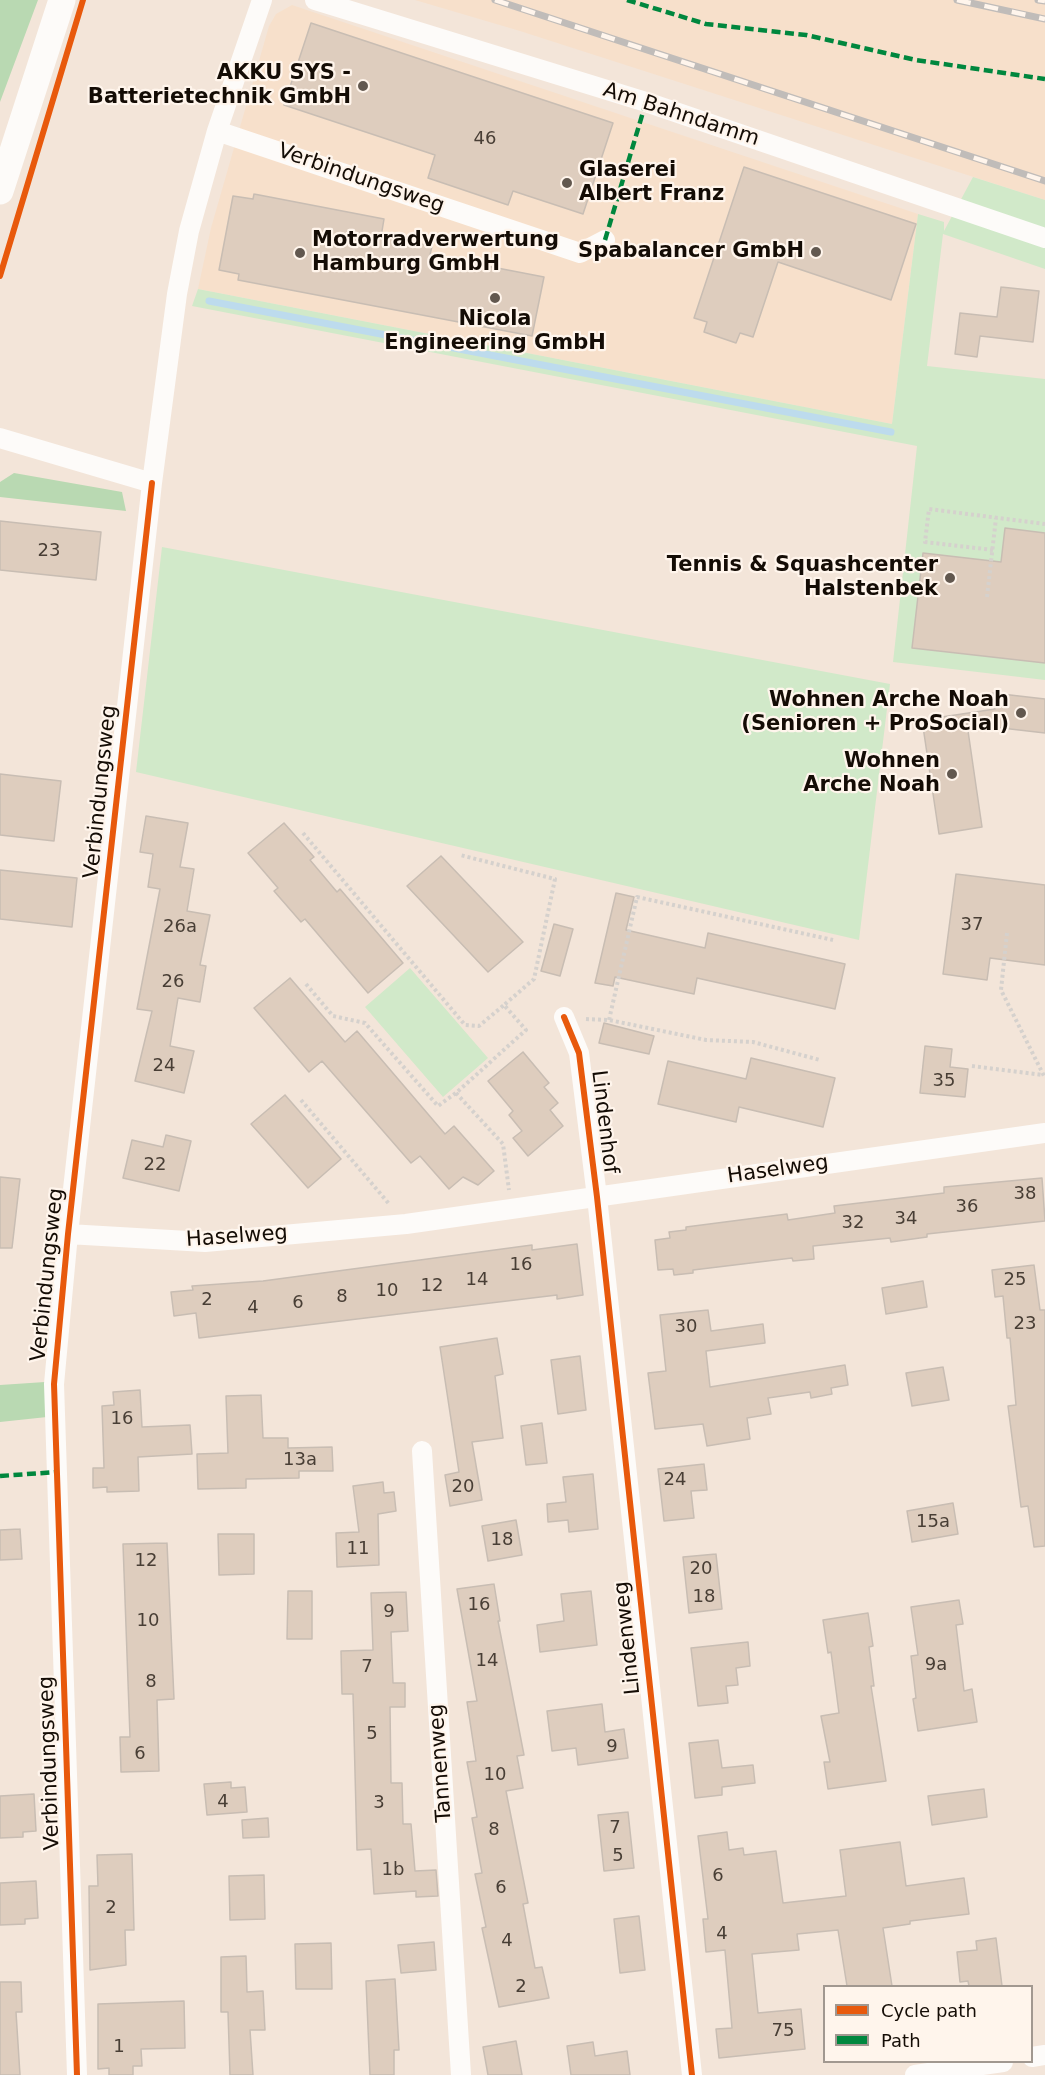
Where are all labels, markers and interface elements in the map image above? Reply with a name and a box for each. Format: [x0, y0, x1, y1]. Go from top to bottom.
place label: AKKU SYS - Batterietechnik GmbH [88, 61, 351, 111]
street label: Am Bahndamm [600, 78, 762, 152]
marker: AKKU SYS - Batterietechnik GmbH [356, 79, 370, 93]
house number: 46 [474, 128, 496, 150]
street label: Verbindungsweg [274, 139, 448, 219]
place label: Glaserei Albert Franz [579, 158, 724, 208]
marker: Glaserei Albert Franz [560, 176, 574, 190]
place label: Motorradverwertung Hamburg GmbH [312, 228, 559, 278]
place label: Spabalancer GmbH [578, 239, 804, 265]
marker: Spabalancer GmbH [809, 245, 823, 259]
marker: Motorradverwertung Hamburg GmbH [293, 246, 307, 260]
marker: Nicola Engineering GmbH [488, 291, 502, 305]
place label: Nicola Engineering GmbH [384, 307, 606, 357]
house number: 23 [38, 540, 60, 562]
place label: Tennis & Squashcenter Halstenbek [667, 553, 938, 603]
marker: Tennis & Squashcenter Halstenbek [943, 571, 957, 585]
place label: Wohnen Arche Noah (Senioren + ProSocial) [741, 688, 1009, 738]
street label: Verbindungsweg [79, 704, 123, 880]
marker: Wohnen Arche Noah (Senioren + ProSocial) [1014, 706, 1028, 720]
place label: Wohnen Arche Noah [803, 749, 940, 799]
marker: Wohnen Arche Noah [945, 767, 959, 781]
house number: 37 [961, 914, 983, 936]
house number: 26a [163, 916, 197, 938]
house number: 26 [162, 971, 184, 993]
house number: 24 [153, 1055, 175, 1077]
street label: Lindenhof [585, 1069, 623, 1175]
house number: 35 [933, 1070, 955, 1092]
street label: Haselweg [726, 1150, 830, 1190]
house number: 22 [144, 1154, 166, 1176]
house number: 38 [1014, 1183, 1036, 1205]
street label: Verbindungsweg [26, 1187, 70, 1363]
house number: 36 [956, 1196, 978, 1218]
house number: 34 [895, 1208, 917, 1230]
house number: 32 [842, 1212, 864, 1234]
street label: Haselweg [185, 1221, 289, 1253]
house number: 16 [510, 1254, 532, 1276]
house number: 14 [466, 1269, 488, 1291]
house number: 25 [1004, 1269, 1026, 1291]
house number: 12 [421, 1275, 443, 1297]
house number: 10 [376, 1280, 398, 1302]
house number: 8 [336, 1286, 348, 1308]
house number: 2 [201, 1289, 213, 1311]
house number: 6 [292, 1292, 304, 1314]
house number: 4 [247, 1297, 259, 1319]
house number: 23 [1014, 1313, 1036, 1335]
house number: 30 [675, 1316, 697, 1338]
house number: 16 [111, 1408, 133, 1430]
house number: 13a [283, 1449, 317, 1471]
house number: 24 [664, 1469, 686, 1491]
house number: 20 [452, 1476, 474, 1498]
house number: 15a [916, 1511, 950, 1533]
house number: 18 [491, 1529, 513, 1551]
house number: 11 [347, 1538, 369, 1560]
house number: 12 [135, 1550, 157, 1572]
house number: 20 [690, 1558, 712, 1580]
street label: Lindenweg [610, 1580, 646, 1696]
house number: 18 [693, 1586, 715, 1608]
house number: 16 [468, 1594, 490, 1616]
house number: 9 [383, 1601, 395, 1623]
house number: 10 [137, 1610, 159, 1632]
house number: 14 [476, 1650, 498, 1672]
house number: 9a [925, 1654, 947, 1676]
house number: 7 [361, 1656, 373, 1678]
house number: 8 [145, 1671, 157, 1693]
street label: Verbindungsweg [34, 1675, 66, 1851]
street label: Tannenweg [424, 1703, 458, 1823]
house number: 5 [366, 1723, 378, 1745]
house number: 9 [606, 1736, 618, 1758]
house number: 6 [134, 1743, 146, 1765]
house number: 10 [484, 1764, 506, 1786]
house number: 4 [217, 1791, 229, 1813]
house number: 3 [373, 1792, 385, 1814]
house number: 7 [609, 1817, 621, 1839]
house number: 8 [488, 1819, 500, 1841]
house number: 5 [612, 1845, 624, 1867]
house number: 1b [382, 1859, 404, 1881]
house number: 6 [712, 1865, 724, 1887]
house number: 6 [495, 1877, 507, 1899]
house number: 2 [105, 1897, 117, 1919]
house number: 4 [716, 1923, 728, 1945]
house number: 4 [501, 1930, 513, 1952]
house number: 2 [515, 1976, 527, 1998]
legend [823, 1985, 1033, 2063]
text: Cycle path [881, 2000, 977, 2021]
house number: 75 [772, 2020, 794, 2042]
text: Path [881, 2030, 921, 2051]
house number: 1 [113, 2036, 125, 2058]

